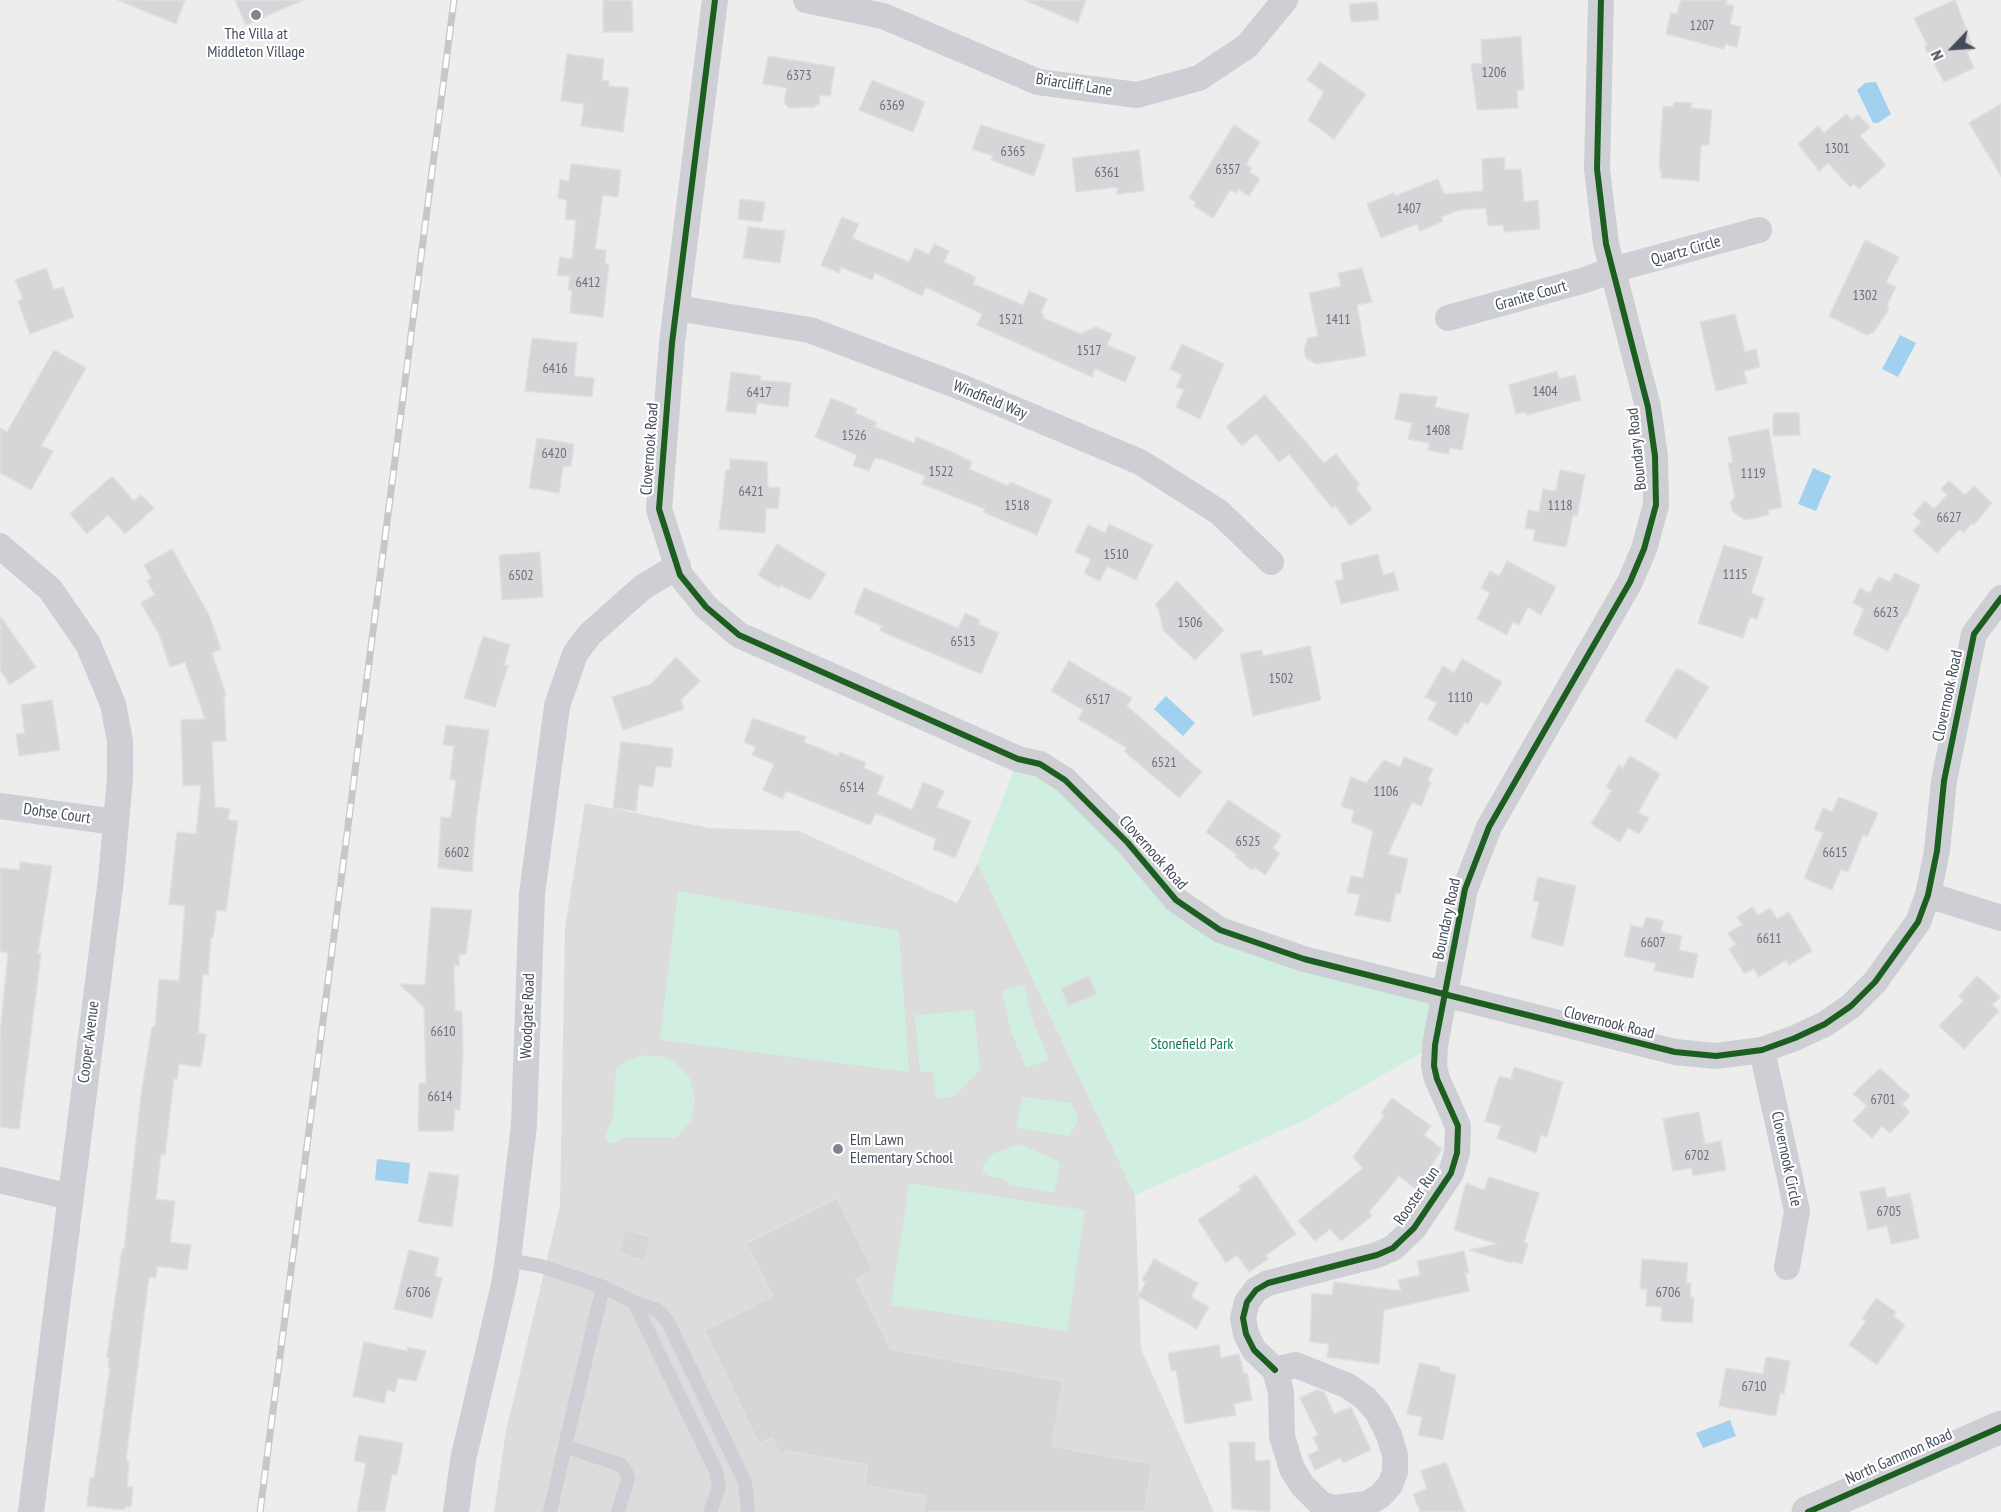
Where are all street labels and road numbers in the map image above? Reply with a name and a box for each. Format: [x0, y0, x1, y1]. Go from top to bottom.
street label: Briarcliff Lane [1034, 69, 1114, 101]
street label: Quartz Circle [1649, 232, 1723, 270]
street label: Granite Court [1493, 277, 1569, 315]
street label: Windfield Way [950, 376, 1030, 424]
street label: Clovernook Road [637, 402, 663, 496]
street label: Boundary Road [1623, 407, 1651, 491]
street label: Clovernook Road [1929, 649, 1967, 743]
street label: Dohse Court [22, 800, 92, 828]
street label: Clovernook Road [1115, 812, 1191, 894]
street label: Boundary Road [1429, 876, 1465, 962]
street label: Woodgate Road [517, 973, 539, 1059]
street label: Cooper Avenue [74, 1000, 104, 1084]
street label: Clovernook Road [1562, 1002, 1656, 1044]
street label: Clovernook Circle [1767, 1110, 1805, 1208]
street label: Rooster Run [1390, 1163, 1444, 1229]
street label: North Gammon Road [1843, 1425, 1955, 1489]

